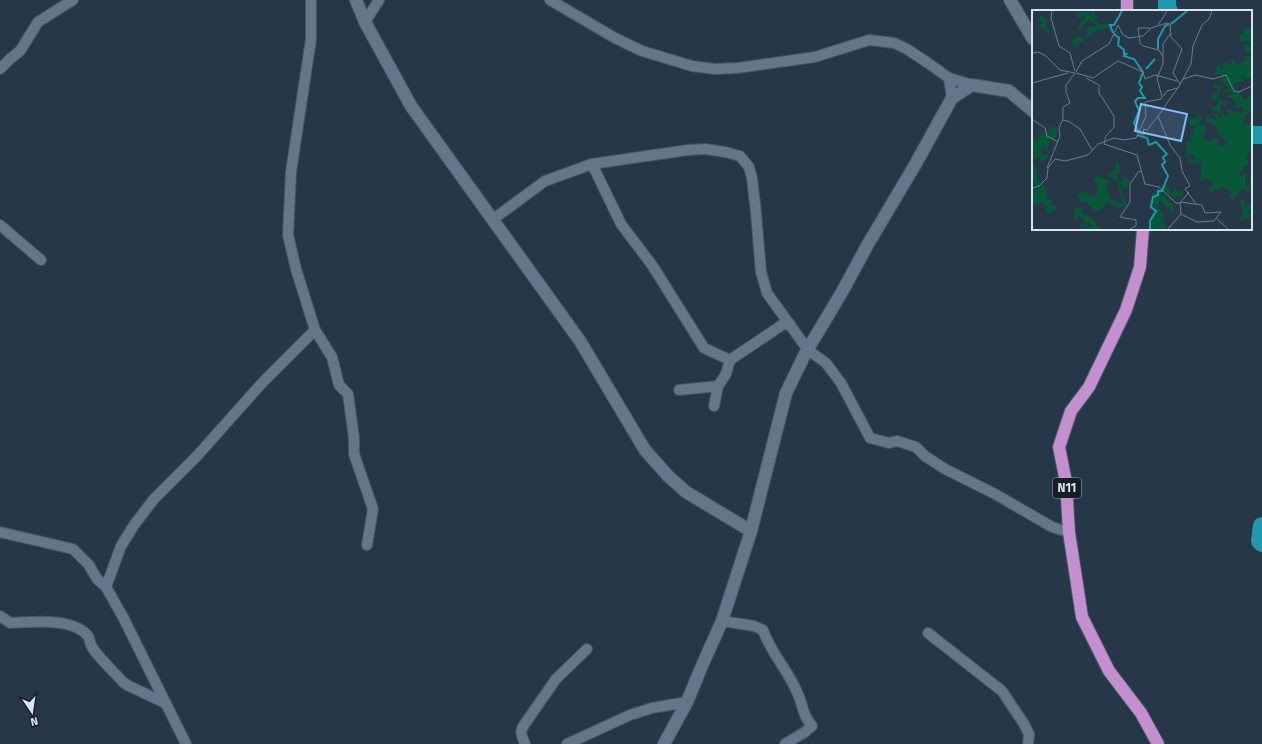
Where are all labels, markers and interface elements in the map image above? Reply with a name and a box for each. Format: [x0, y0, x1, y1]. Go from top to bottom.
inset map [1032, 10, 1252, 230]
road number: N11 [1053, 478, 1081, 498]
north arrow [12, 692, 52, 732]
text: N [29, 714, 39, 728]

